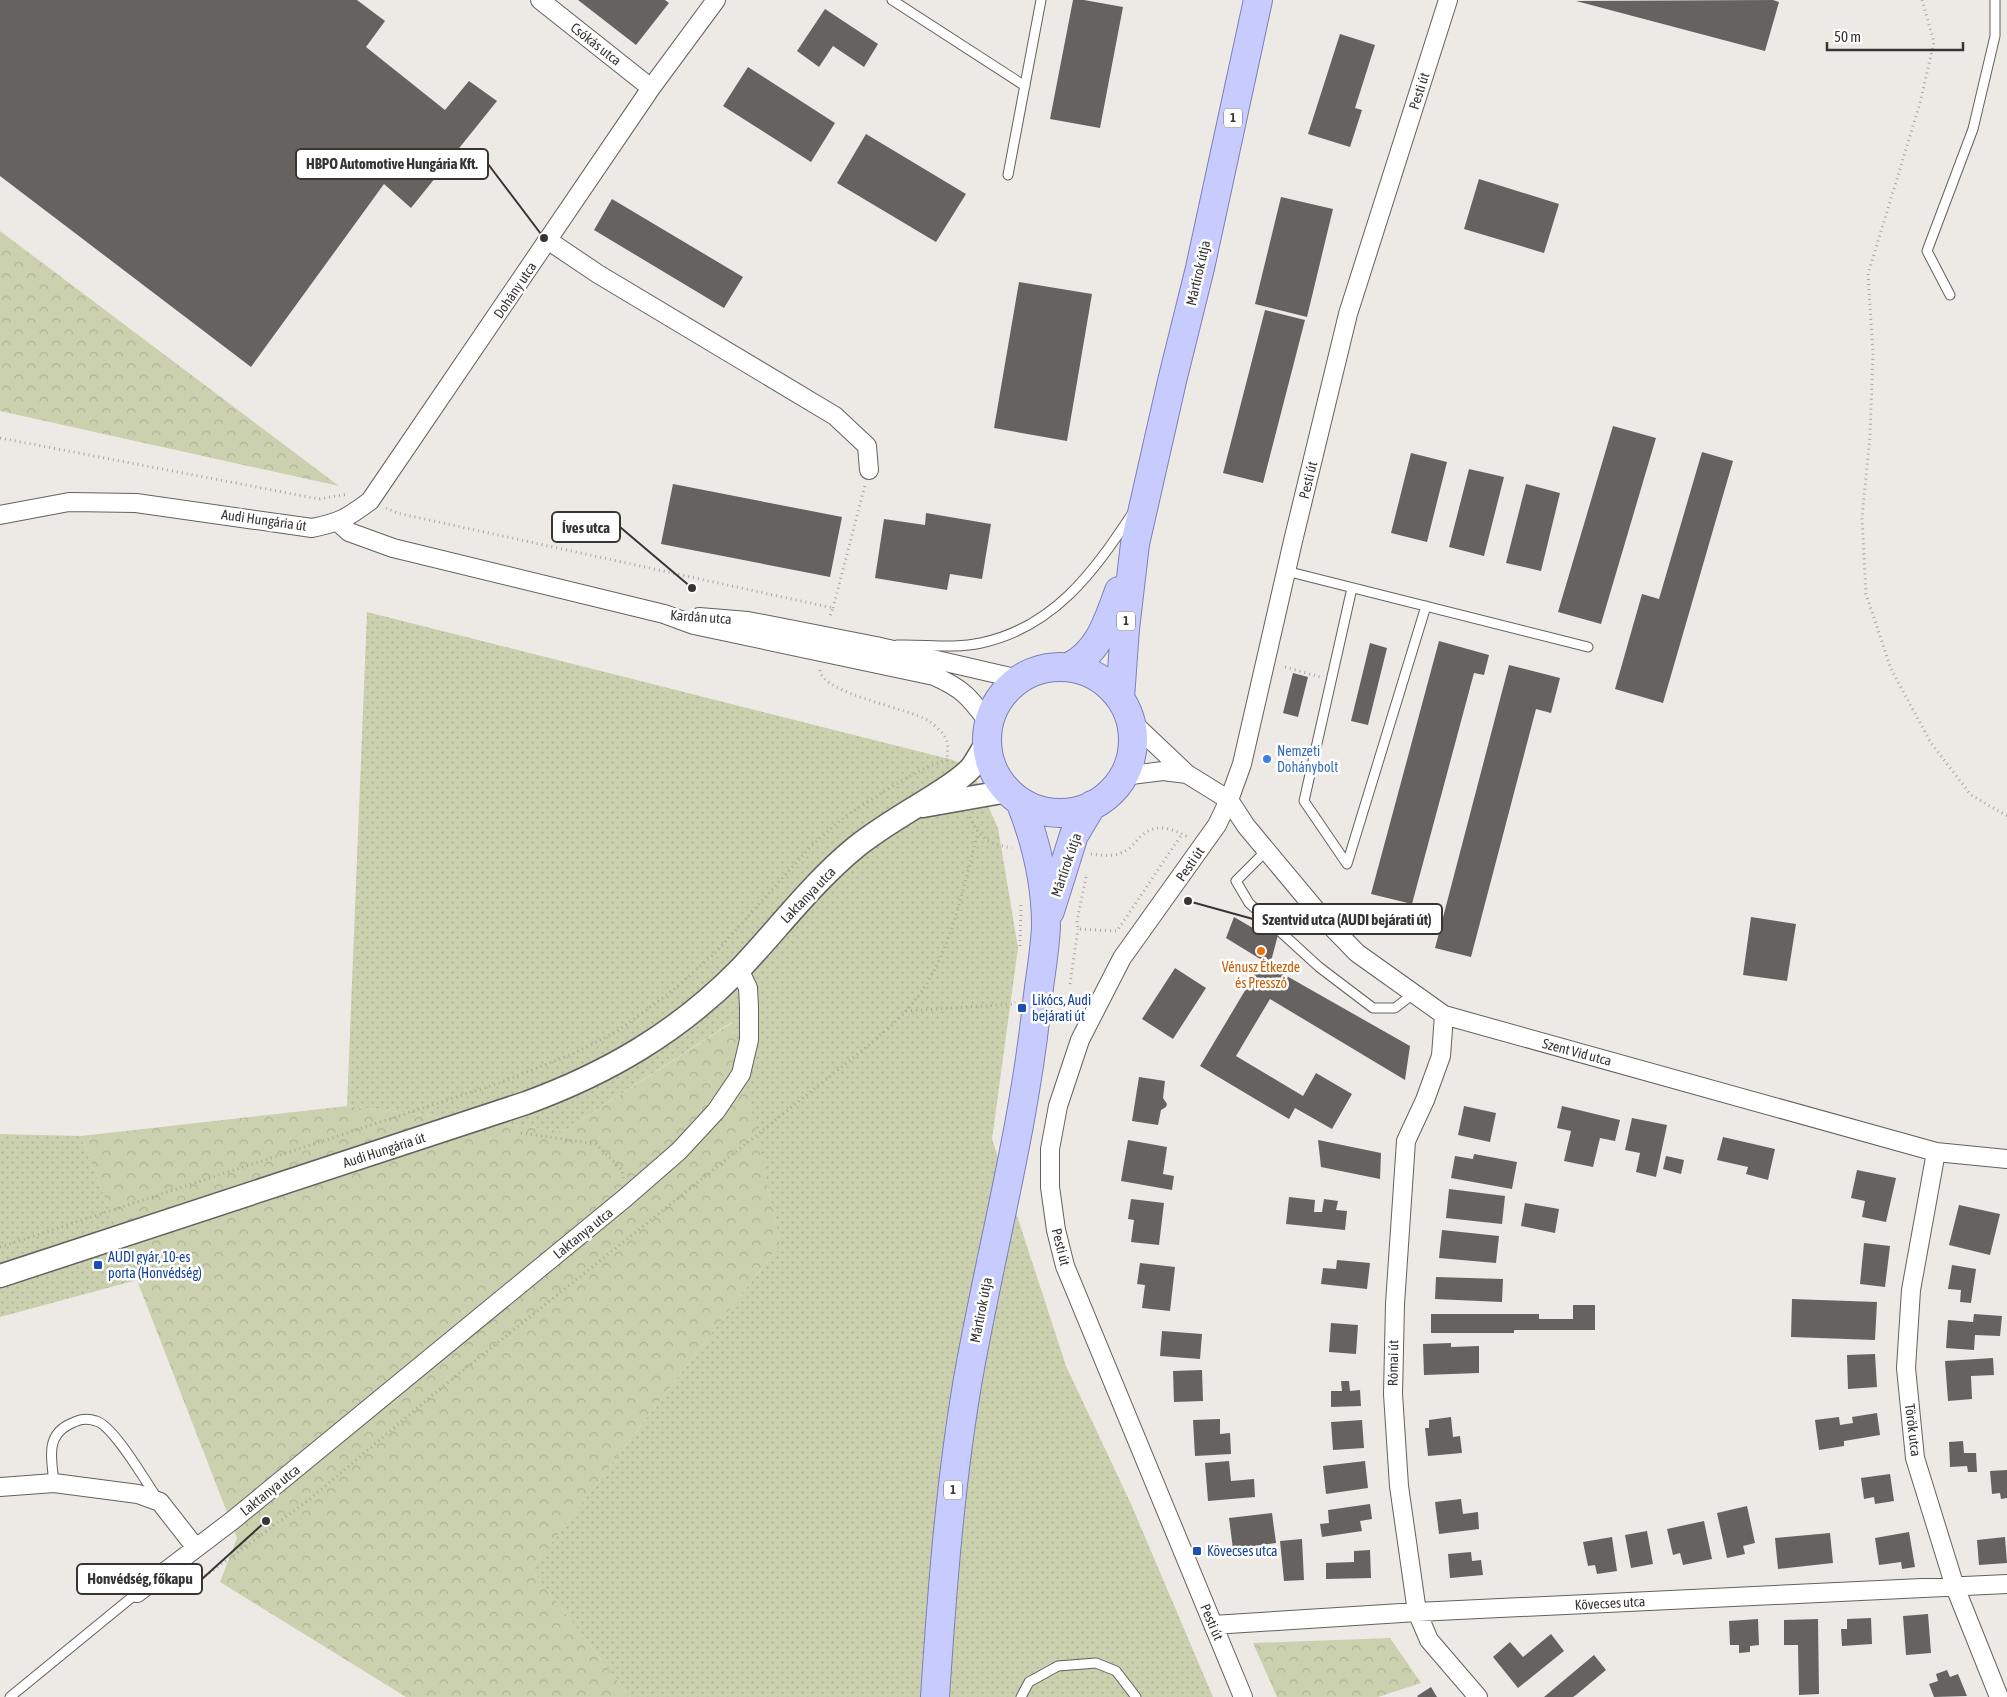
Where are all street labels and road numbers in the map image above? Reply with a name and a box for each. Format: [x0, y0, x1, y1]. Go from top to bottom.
street label: Csókás utca [568, 19, 624, 69]
street label: Pesti út [1406, 70, 1432, 112]
road number: 1 [1224, 109, 1242, 128]
street label: Mártírok útja [1183, 239, 1213, 307]
street label: Dohány utca [490, 259, 540, 321]
street label: Pesti út [1296, 460, 1320, 500]
street label: Audi Hungária út [220, 506, 308, 534]
street label: Kardán utca [670, 607, 732, 627]
road number: 1 [1117, 612, 1135, 630]
street label: Mártírok útja [1048, 831, 1084, 899]
street label: Pesti út [1173, 844, 1207, 884]
street label: Laktanya utca [777, 864, 839, 926]
street label: Szent Vid utca [1541, 1035, 1613, 1069]
street label: Audi Hungária út [341, 1129, 427, 1171]
street label: Laktanya utca [550, 1204, 616, 1262]
street label: Pesti út [1049, 1227, 1073, 1267]
street label: Mártírok útja [967, 1276, 995, 1344]
street label: Római út [1385, 1340, 1401, 1386]
street label: Török utca [1902, 1403, 1924, 1457]
street label: Laktanya utca [237, 1461, 303, 1519]
road number: 1 [944, 1480, 962, 1500]
street label: Kövecses utca [1574, 1593, 1646, 1613]
street label: Pesti út [1197, 1601, 1227, 1643]

